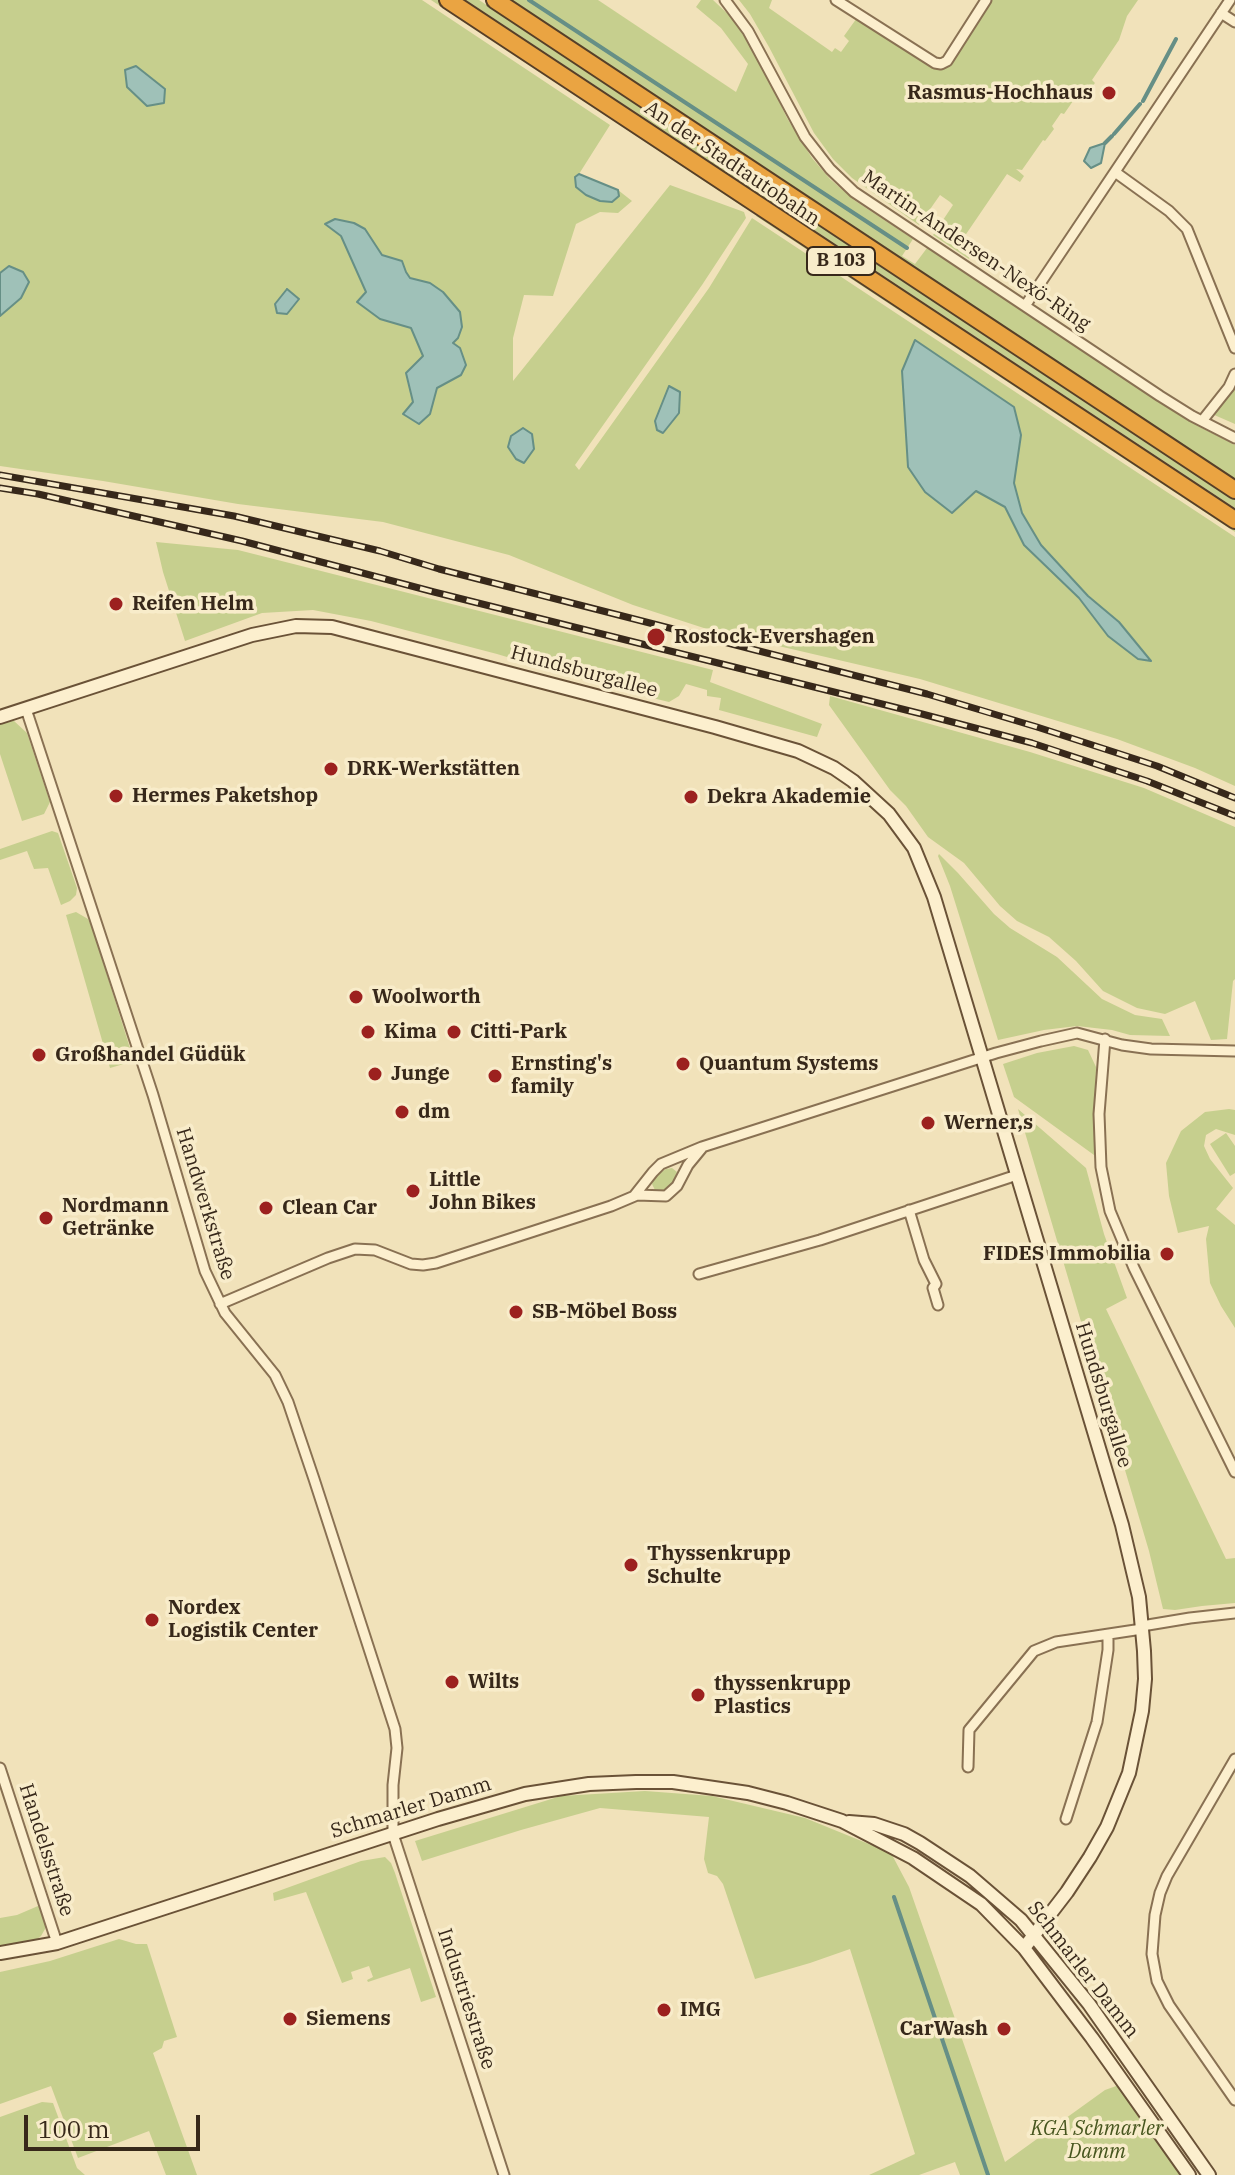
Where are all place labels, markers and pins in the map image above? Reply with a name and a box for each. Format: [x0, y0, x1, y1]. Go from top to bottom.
place label: Rasmus-Hochhaus [907, 81, 1093, 105]
marker: Rasmus-Hochhaus [1100, 84, 1118, 102]
place label: Reifen Helm [132, 592, 254, 616]
marker: Reifen Helm [107, 595, 125, 613]
place label: Rostock-Evershagen [674, 625, 875, 649]
marker: Rostock-Evershagen [645, 626, 667, 648]
place label: DRK-Werkstätten [347, 757, 520, 781]
marker: DRK-Werkstätten [322, 760, 340, 778]
place label: Hermes Paketshop [132, 784, 318, 808]
place label: Dekra Akademie [707, 785, 871, 809]
marker: Hermes Paketshop [107, 787, 125, 805]
marker: Dekra Akademie [682, 788, 700, 806]
place label: Woolworth [372, 985, 481, 1009]
marker: Woolworth [347, 988, 365, 1006]
place label: Kima [384, 1020, 437, 1044]
place label: Citti-Park [470, 1020, 567, 1044]
marker: Kima [359, 1023, 377, 1041]
marker: Citti-Park [445, 1023, 463, 1041]
place label: Großhandel Güdük [55, 1043, 245, 1067]
marker: Großhandel Güdük [30, 1046, 48, 1064]
place label: Ernsting's family [511, 1052, 612, 1099]
place label: Quantum Systems [699, 1052, 878, 1076]
marker: Quantum Systems [674, 1055, 692, 1073]
place label: Junge [391, 1062, 450, 1086]
marker: Junge [366, 1065, 384, 1083]
marker: Ernsting's family [486, 1067, 504, 1085]
place label: dm [418, 1100, 450, 1124]
marker: dm [393, 1103, 411, 1121]
place label: Werner,s [944, 1111, 1033, 1135]
marker: Werner,s [919, 1114, 937, 1132]
place label: Little John Bikes [429, 1168, 536, 1215]
marker: Little John Bikes [404, 1182, 422, 1200]
place label: Nordmann Getränke [62, 1194, 169, 1241]
place label: Clean Car [282, 1196, 377, 1220]
marker: Clean Car [257, 1199, 275, 1217]
marker: Nordmann Getränke [37, 1209, 55, 1227]
place label: FIDES Immobilia [983, 1242, 1151, 1266]
marker: FIDES Immobilia [1158, 1245, 1176, 1263]
place label: SB-Möbel Boss [532, 1300, 677, 1324]
marker: SB-Möbel Boss [507, 1303, 525, 1321]
place label: Thyssenkrupp Schulte [647, 1542, 791, 1589]
marker: Thyssenkrupp Schulte [622, 1556, 640, 1574]
place label: Nordex Logistik Center [168, 1596, 318, 1643]
marker: Nordex Logistik Center [143, 1611, 161, 1629]
place label: Wilts [468, 1670, 519, 1694]
place label: thyssenkrupp Plastics [714, 1672, 851, 1719]
marker: Wilts [443, 1673, 461, 1691]
marker: thyssenkrupp Plastics [689, 1686, 707, 1704]
place label: IMG [680, 1998, 721, 2022]
marker: IMG [655, 2001, 673, 2019]
place label: Siemens [306, 2007, 391, 2031]
marker: Siemens [281, 2010, 299, 2028]
place label: CarWash [899, 2017, 988, 2041]
marker: CarWash [995, 2020, 1013, 2038]

